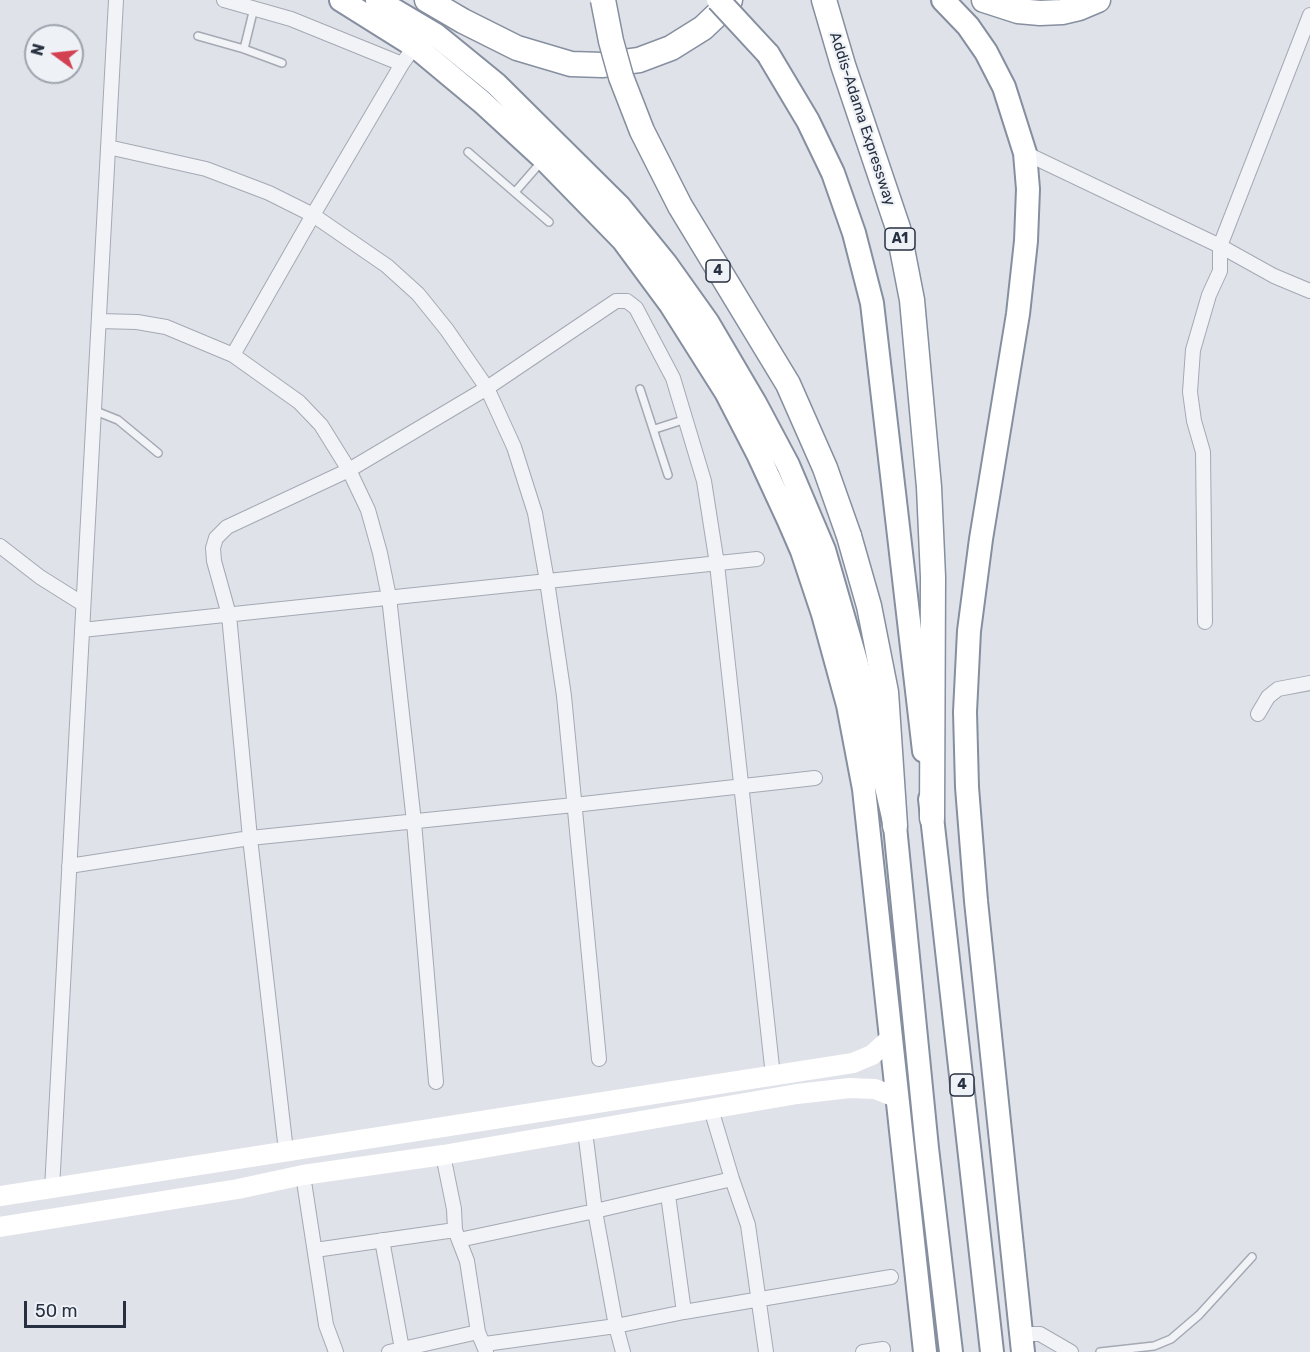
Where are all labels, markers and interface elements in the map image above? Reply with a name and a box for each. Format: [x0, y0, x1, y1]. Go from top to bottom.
north arrow [24, 24, 84, 84]
street label: Addis-Adama Expressway [825, 30, 899, 208]
text: N [27, 42, 49, 58]
road number: A1 [885, 228, 915, 250]
road number: 4 [706, 260, 730, 282]
road number: 4 [950, 1074, 974, 1096]
scale bar [27, 1289, 129, 1327]
text: 50 m [35, 1300, 78, 1322]

